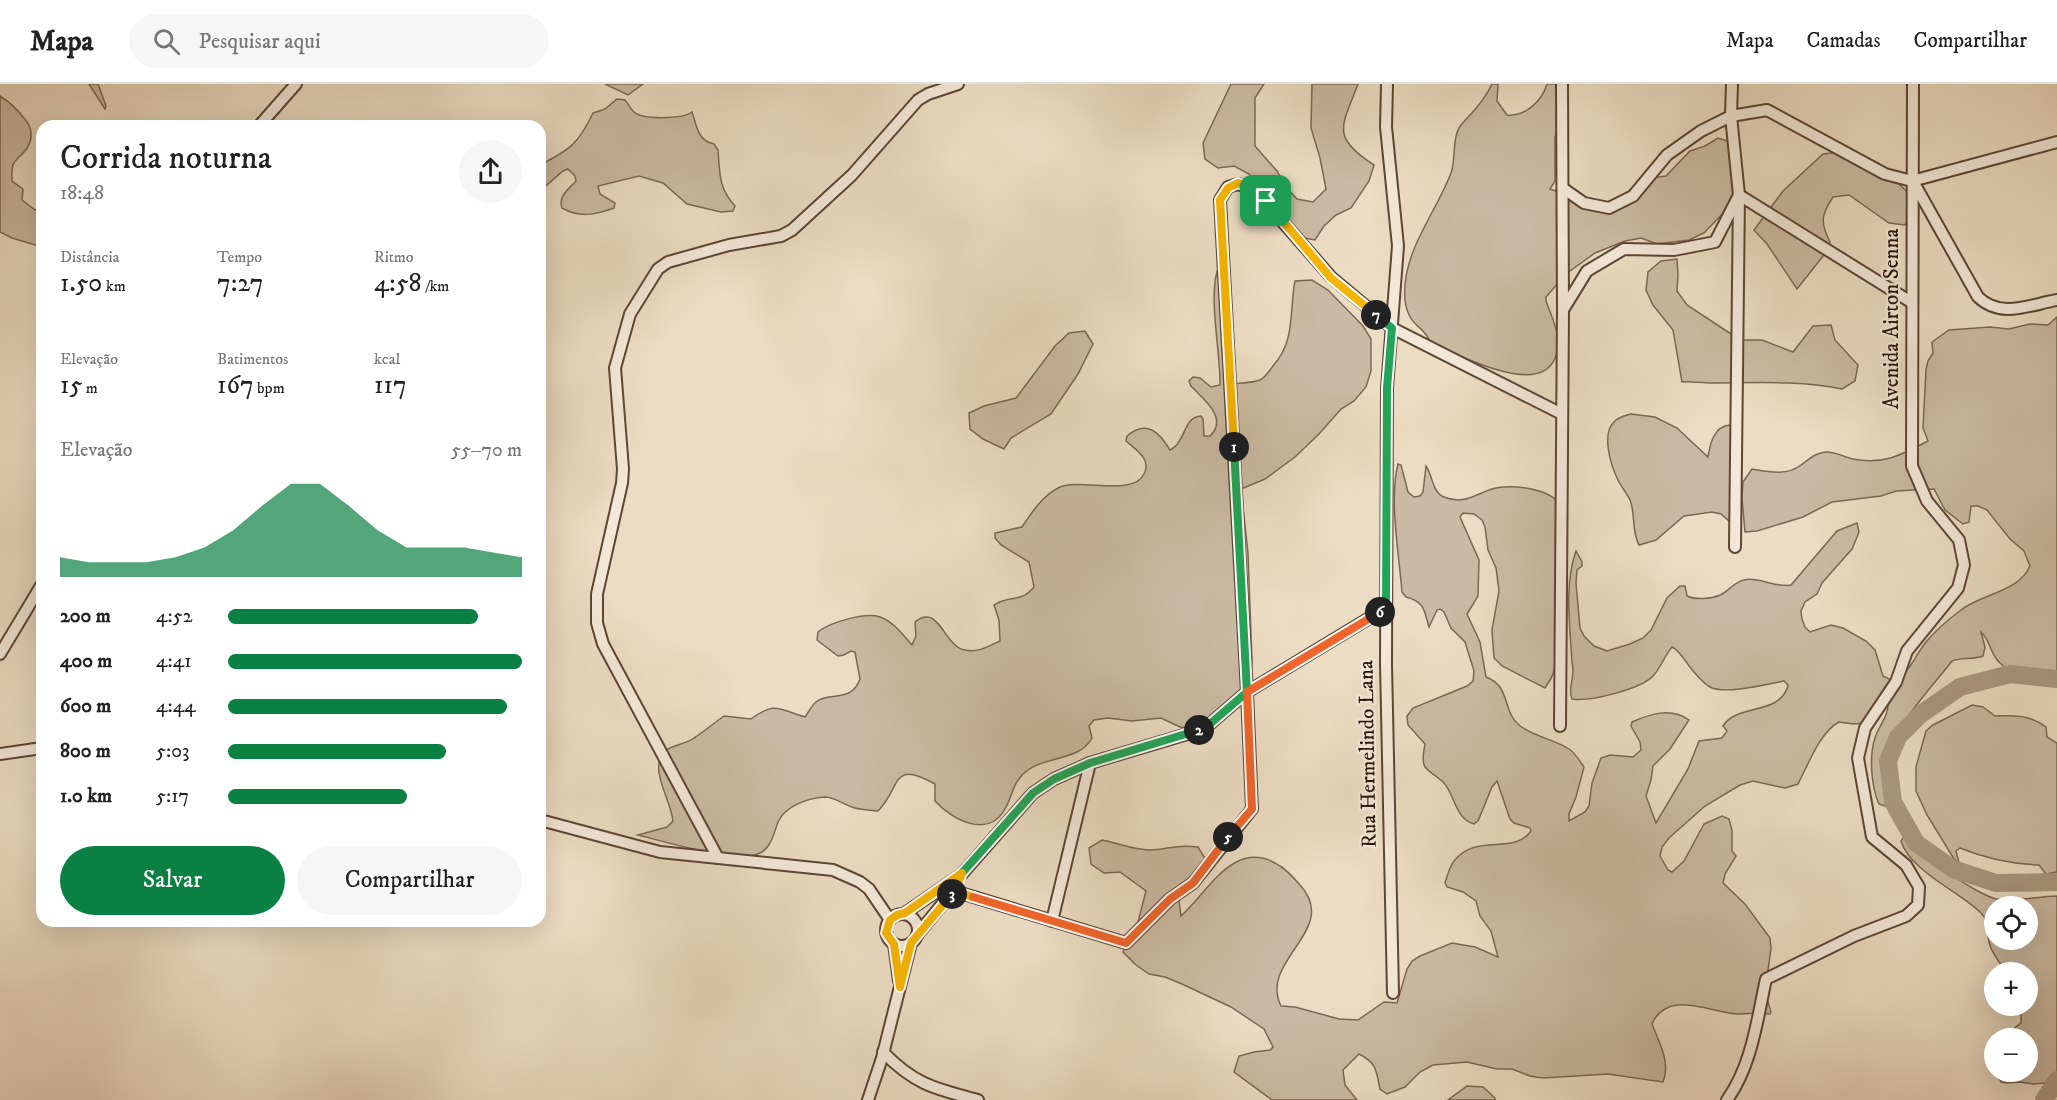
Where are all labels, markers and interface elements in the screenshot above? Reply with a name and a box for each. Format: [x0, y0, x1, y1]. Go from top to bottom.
search box [129, 14, 549, 68]
text: Mapa [30, 24, 93, 59]
icon: search [150, 25, 183, 58]
text: Pesquisar aqui [198, 28, 321, 55]
text: Mapa [1726, 28, 1774, 54]
text: Camadas [1807, 28, 1881, 54]
text: Compartilhar [1914, 28, 2027, 54]
text: Corrida noturna [60, 138, 272, 179]
button: share [459, 140, 522, 203]
pin [1240, 175, 1291, 226]
text: 18:48 [60, 181, 104, 206]
icon: arrive [1249, 184, 1282, 217]
street label: Avenida Airton Senna [1879, 229, 1905, 409]
text: Distância [60, 247, 119, 267]
text: Tempo [217, 247, 262, 267]
text: Ritmo [374, 247, 414, 267]
text: 1.50 [60, 267, 102, 300]
text: 7:27 [217, 267, 263, 300]
text: 4:58 [374, 267, 422, 300]
text: km [102, 276, 126, 296]
text: /km [422, 276, 449, 296]
pin: 7 [1361, 300, 1391, 330]
text: 7 [1372, 305, 1380, 325]
text: Elevação [60, 349, 118, 369]
text: Batimentos [217, 349, 288, 369]
text: kcal [374, 349, 400, 369]
text: 15 [60, 369, 82, 402]
text: 167 [217, 369, 254, 402]
text: 117 [374, 369, 407, 402]
text: m [82, 378, 98, 398]
text: bpm [254, 378, 285, 398]
pin: 1 [1219, 432, 1249, 462]
text: 1 [1231, 437, 1237, 457]
text: Elevação [60, 438, 133, 463]
text: 55–70 m [451, 438, 522, 463]
pin: 6 [1365, 597, 1395, 627]
text: 6 [1376, 602, 1384, 622]
text: 200 m [60, 604, 111, 629]
text: 4:52 [156, 604, 193, 629]
text: 400 m [60, 649, 112, 674]
text: 4:41 [156, 649, 192, 674]
street label: Rua Hermelindo Lana [1353, 660, 1383, 848]
text: 600 m [60, 694, 111, 719]
text: 4:44 [156, 694, 196, 719]
pin: 2 [1184, 715, 1214, 745]
text: 2 [1195, 720, 1203, 740]
text: 800 m [60, 739, 111, 764]
text: 5:03 [156, 739, 189, 764]
text: 1.0 km [60, 784, 112, 809]
text: 5:17 [156, 784, 189, 809]
pin: 5 [1213, 822, 1243, 852]
text: 5 [1224, 827, 1232, 847]
button: Salvar [60, 846, 285, 915]
button: Compartilhar [297, 846, 522, 915]
pin: 3 [937, 879, 967, 909]
text: 3 [949, 884, 955, 904]
map controls [1984, 896, 2038, 1082]
button: locate [1984, 896, 2038, 950]
button: + [1984, 962, 2038, 1016]
button: − [1984, 1028, 2038, 1082]

